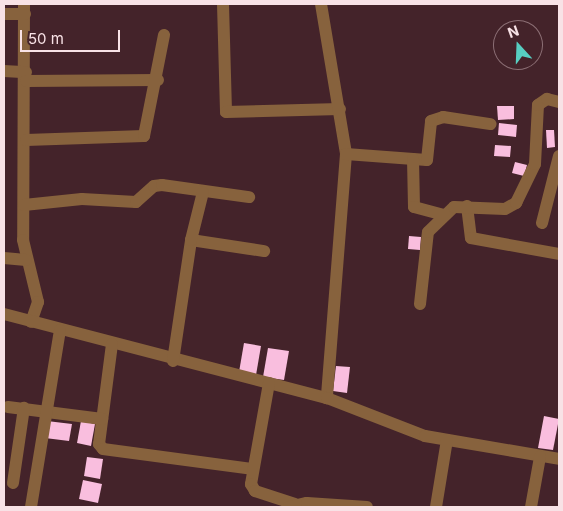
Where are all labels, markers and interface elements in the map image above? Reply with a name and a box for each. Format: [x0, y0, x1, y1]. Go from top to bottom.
scale bar [22, 20, 122, 52]
north arrow [493, 20, 543, 70]
text: N [505, 22, 521, 41]
text: 50 m [28, 29, 64, 48]

